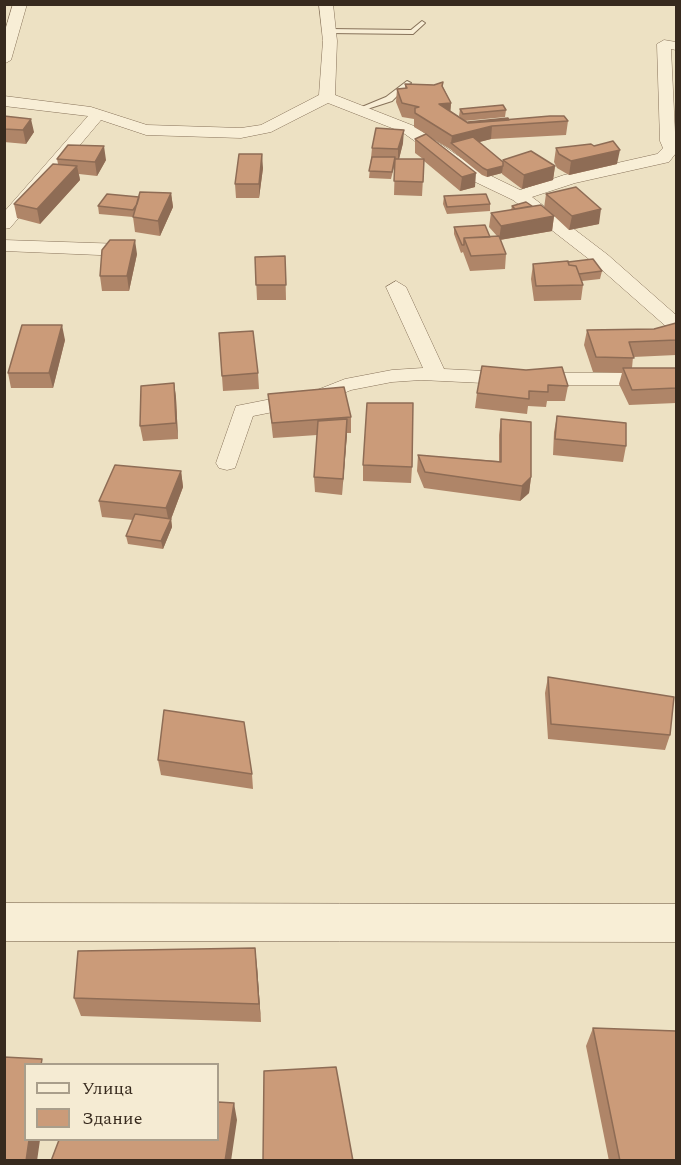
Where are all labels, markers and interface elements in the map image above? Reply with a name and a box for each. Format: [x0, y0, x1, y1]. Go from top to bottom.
legend [24, 1063, 219, 1141]
text: Улица [82, 1075, 133, 1102]
text: Здание [82, 1105, 142, 1132]

